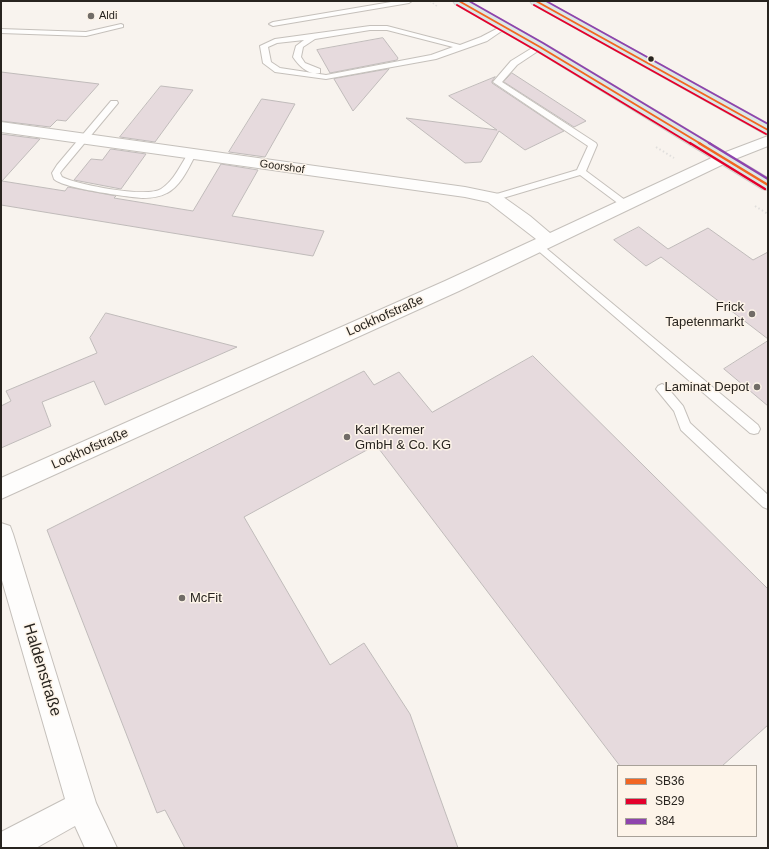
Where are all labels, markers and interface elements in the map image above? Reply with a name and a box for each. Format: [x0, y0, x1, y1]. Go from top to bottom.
place label: Aldi [99, 9, 117, 23]
marker: Aldi [86, 11, 96, 21]
unlabelled marker [646, 54, 656, 64]
street label: Goorshof [259, 157, 305, 177]
street label: Lockhofstraße [344, 292, 426, 340]
place label: Frick Tapetenmarkt [665, 299, 744, 330]
marker: Frick Tapetenmarkt [747, 309, 757, 319]
place label: Laminat Depot [664, 379, 749, 395]
marker: Laminat Depot [752, 382, 762, 392]
place label: Karl Kremer GmbH & Co. KG [355, 422, 451, 453]
street label: Lockhofstraße [49, 425, 131, 473]
marker: Karl Kremer GmbH & Co. KG [342, 432, 352, 442]
place label: McFit [190, 590, 222, 606]
marker: McFit [177, 593, 187, 603]
street label: Haldenstraße [19, 621, 65, 719]
legend [617, 765, 757, 837]
text: SB36 [655, 774, 684, 788]
text: SB29 [655, 794, 684, 808]
text: 384 [655, 814, 675, 828]

